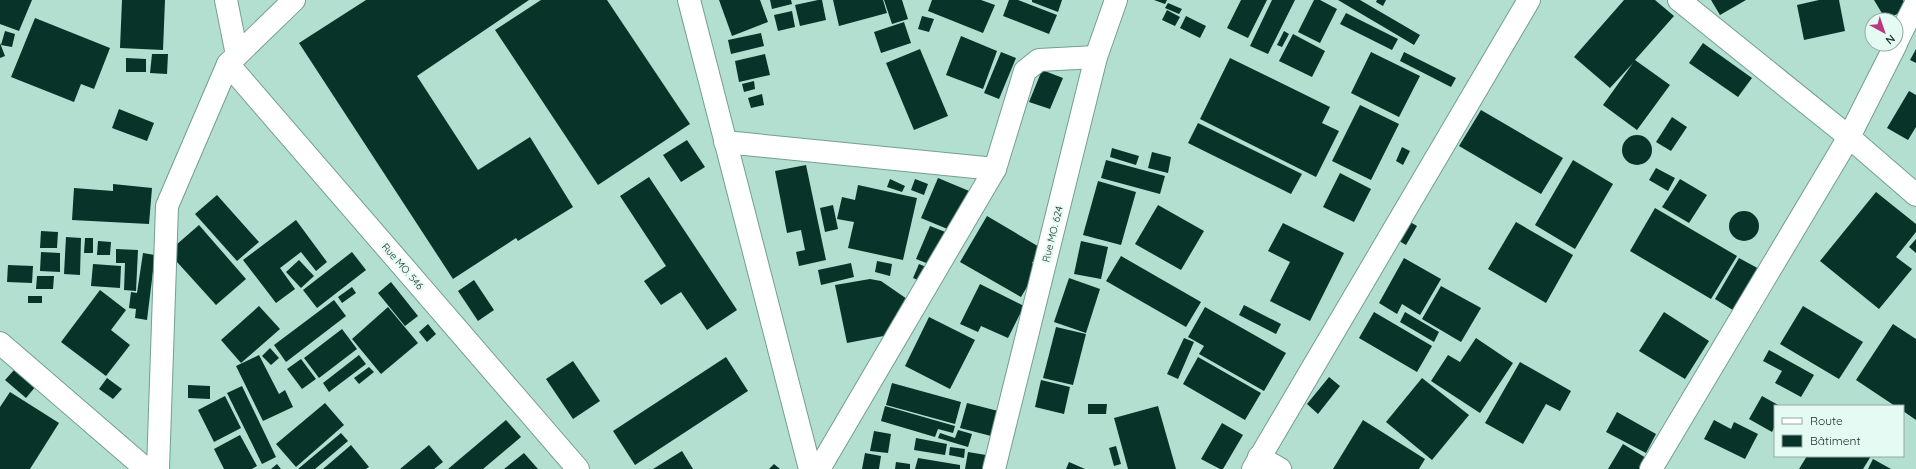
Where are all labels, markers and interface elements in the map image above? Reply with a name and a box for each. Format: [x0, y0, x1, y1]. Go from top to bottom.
north arrow [1864, 12, 1904, 52]
text: N [1883, 32, 1898, 48]
street label: Rue MO. 624 [1039, 205, 1066, 263]
street label: Rue MO. 546 [379, 240, 427, 293]
legend [1774, 405, 1904, 457]
text: Route [1810, 413, 1843, 428]
text: Bâtiment [1810, 433, 1860, 448]

